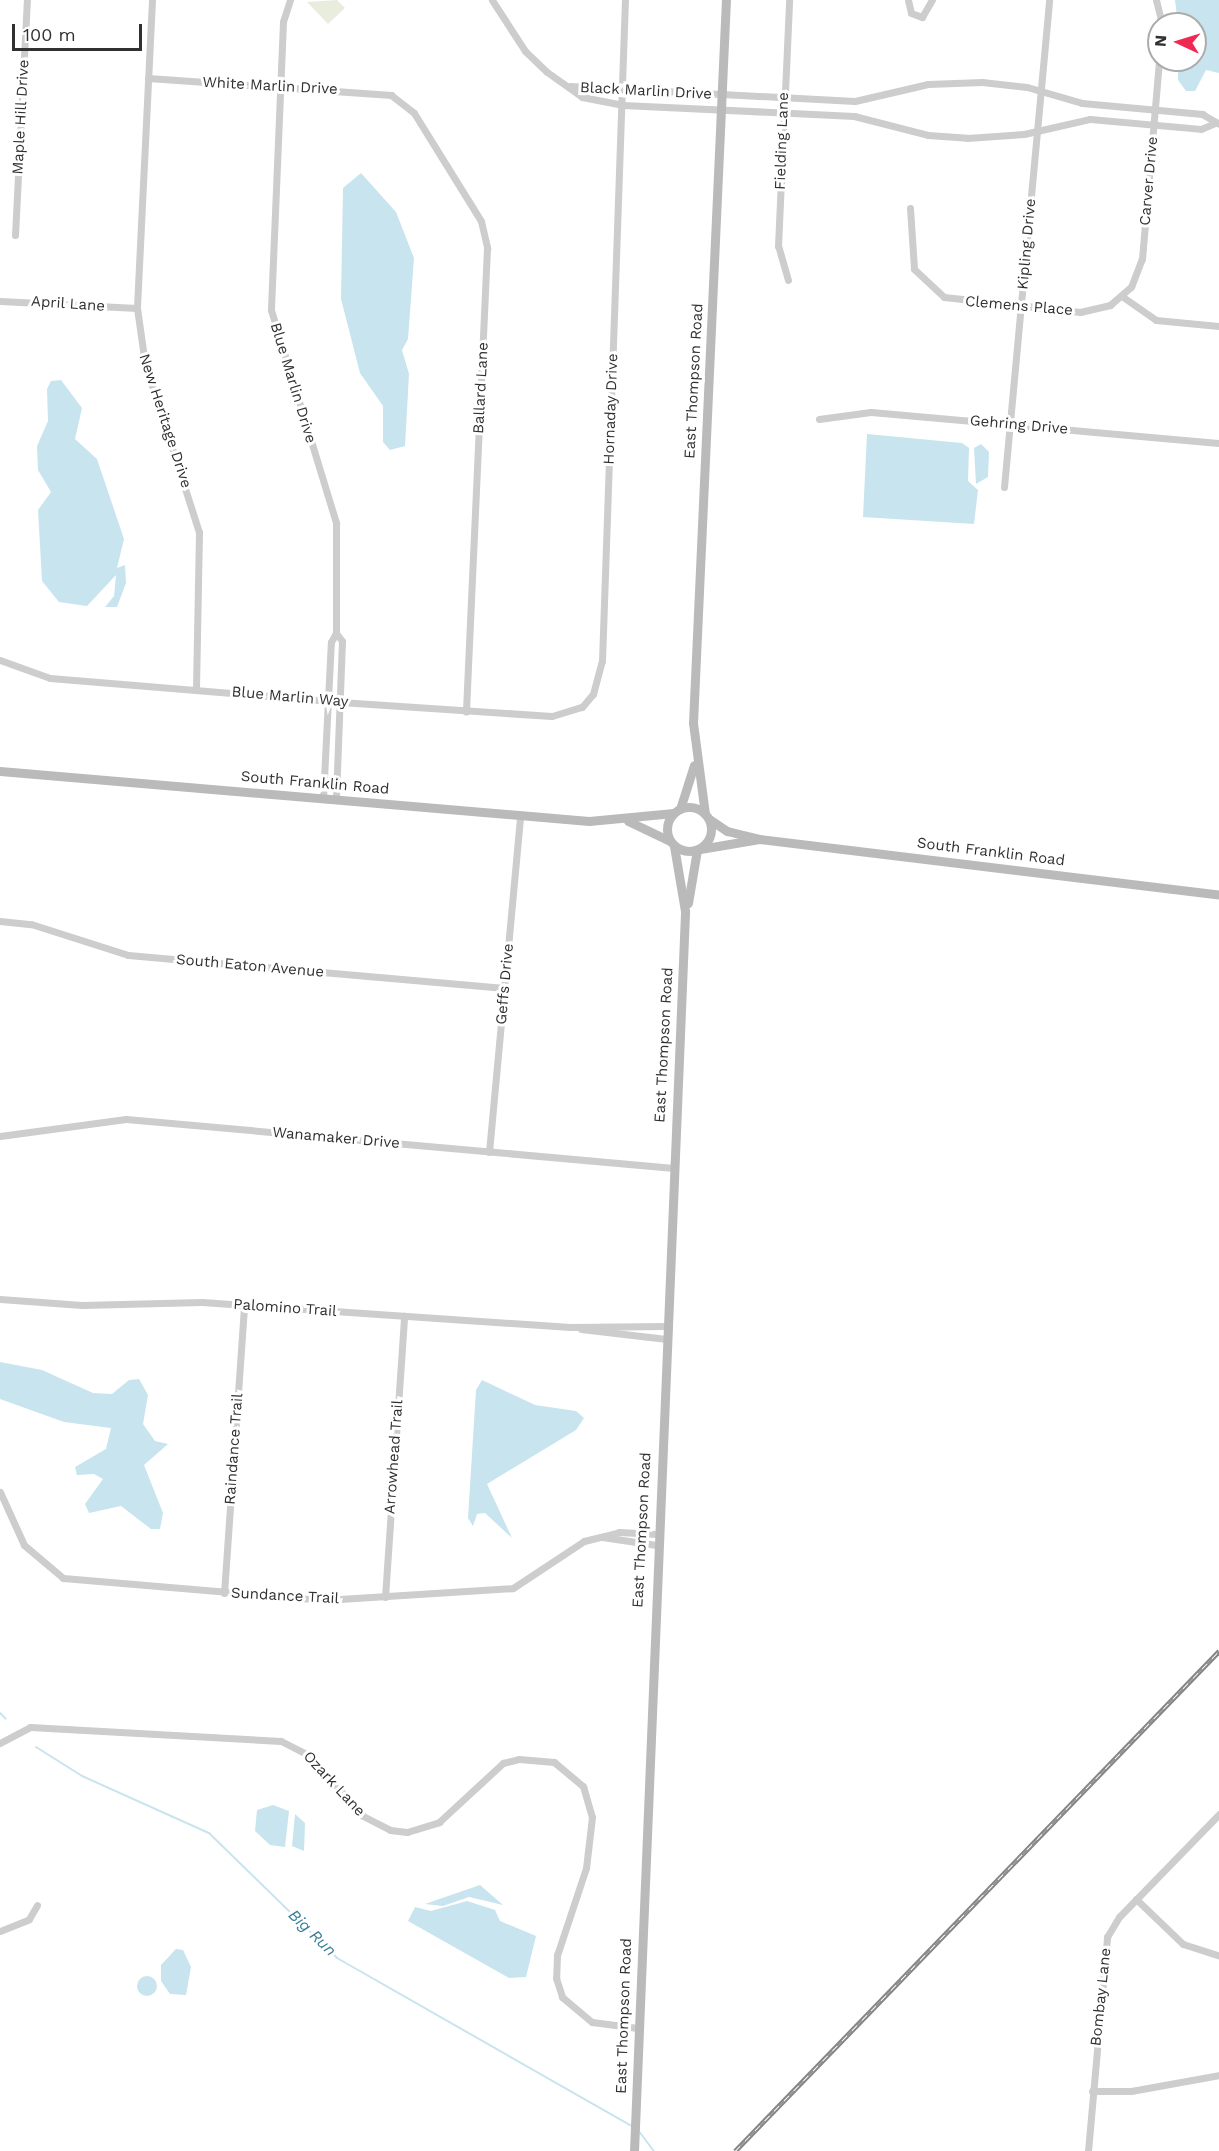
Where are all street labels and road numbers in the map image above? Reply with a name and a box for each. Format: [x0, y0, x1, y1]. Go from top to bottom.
street label: Maple Hill Drive [9, 59, 33, 175]
street label: White Marlin Drive [202, 73, 338, 99]
street label: Black Marlin Drive [579, 79, 713, 103]
street label: Fielding Lane [771, 92, 793, 190]
street label: Carver Drive [1136, 135, 1162, 227]
street label: Kipling Drive [1014, 198, 1040, 290]
street label: April Lane [30, 292, 106, 316]
street label: Clemens Place [964, 292, 1074, 320]
street label: East Thompson Road [681, 303, 707, 459]
street label: Blue Marlin Drive [266, 321, 320, 445]
street label: Ballard Lane [470, 342, 492, 434]
street label: New Heritage Drive [135, 351, 195, 491]
street label: Hornaday Drive [600, 353, 622, 465]
street label: Gehring Drive [969, 412, 1069, 438]
street label: Blue Marlin Way [231, 683, 349, 711]
street label: South Franklin Road [240, 768, 390, 798]
street label: South Franklin Road [916, 834, 1066, 870]
street label: Geffs Drive [492, 943, 518, 1025]
street label: South Eaton Avenue [175, 951, 325, 981]
street label: East Thompson Road [651, 967, 677, 1123]
street label: Wanamaker Drive [271, 1123, 401, 1153]
street label: Palomino Trail [233, 1295, 337, 1321]
street label: Raindance Trail [221, 1392, 247, 1506]
street label: Arrowhead Trail [381, 1399, 407, 1515]
street label: East Thompson Road [629, 1452, 655, 1608]
street label: Sundance Trail [230, 1584, 340, 1608]
street label: Ozark Lane [299, 1748, 369, 1820]
street label: East Thompson Road [612, 1938, 636, 2094]
street label: Bombay Lane [1087, 1947, 1115, 2047]

